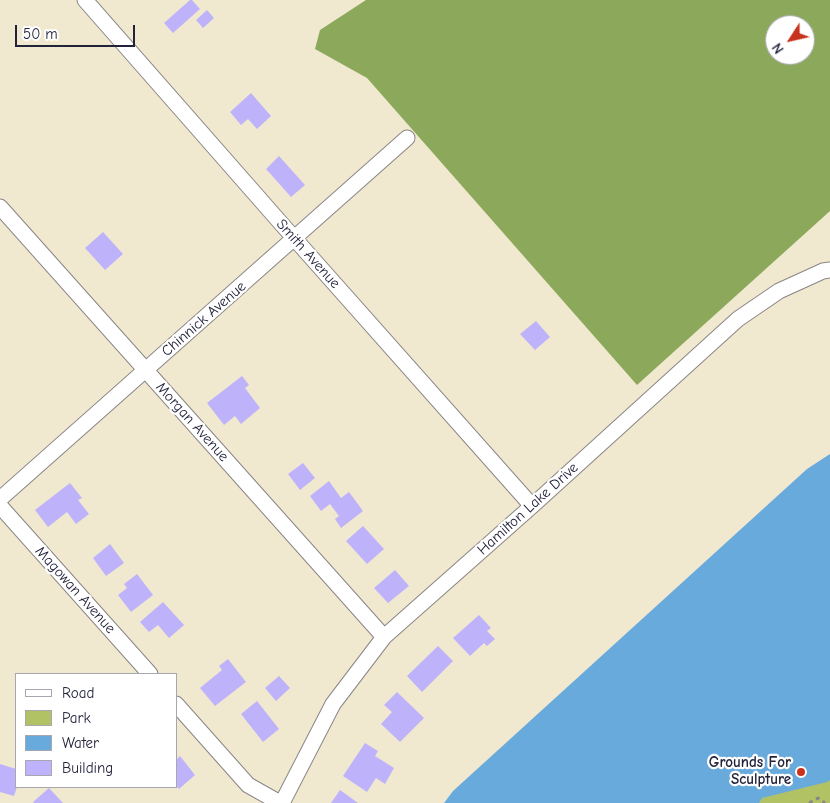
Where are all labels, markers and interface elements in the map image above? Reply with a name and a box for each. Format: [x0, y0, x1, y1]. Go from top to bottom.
scale bar [18, 15, 138, 47]
north arrow [765, 15, 815, 65]
text: 50 m [23, 25, 58, 43]
text: N [769, 40, 788, 57]
street label: Smith Avenue [272, 216, 344, 292]
street label: Chinnick Avenue [158, 277, 250, 361]
street label: Morgan Avenue [152, 379, 232, 465]
street label: Hamilton Lake Drive [474, 459, 582, 559]
street label: Magowan Avenue [31, 543, 119, 637]
legend [15, 673, 178, 788]
text: Road [62, 684, 94, 702]
text: Park [62, 709, 91, 727]
text: Water [62, 734, 99, 752]
place label: Grounds For Sculpture [709, 754, 791, 789]
text: Building [62, 759, 113, 777]
marker: Grounds For Sculpture [795, 766, 807, 778]

